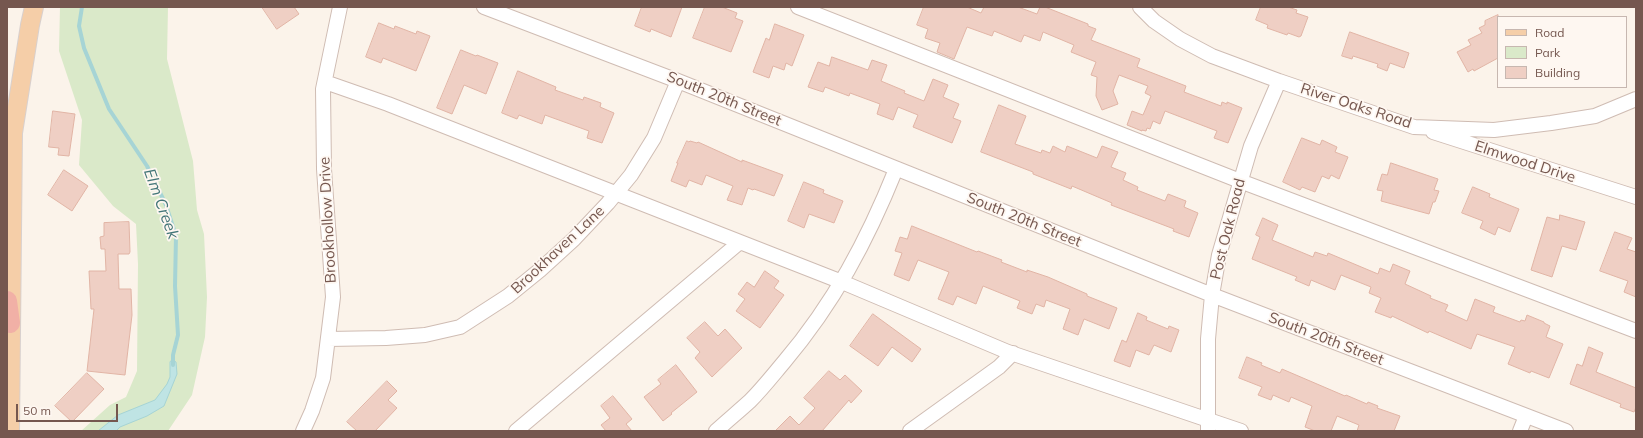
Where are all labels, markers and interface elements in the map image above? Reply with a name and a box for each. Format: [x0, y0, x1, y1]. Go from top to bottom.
legend [1497, 16, 1627, 88]
text: Road [1535, 25, 1564, 40]
text: Park [1535, 45, 1560, 60]
text: Building [1535, 65, 1580, 80]
street label: South 20th Street [664, 68, 784, 130]
street label: River Oaks Road [1298, 80, 1414, 132]
street label: Elmwood Drive [1472, 137, 1578, 187]
street label: Brookhollow Drive [316, 156, 340, 284]
water label: Elm Creek [139, 166, 183, 242]
street label: Post Oak Road [1207, 177, 1249, 281]
street label: South 20th Street [964, 189, 1084, 251]
street label: Brookhaven Lane [508, 202, 608, 298]
street label: South 20th Street [1266, 309, 1386, 369]
scale bar [18, 396, 120, 422]
text: 50 m [23, 403, 51, 418]

